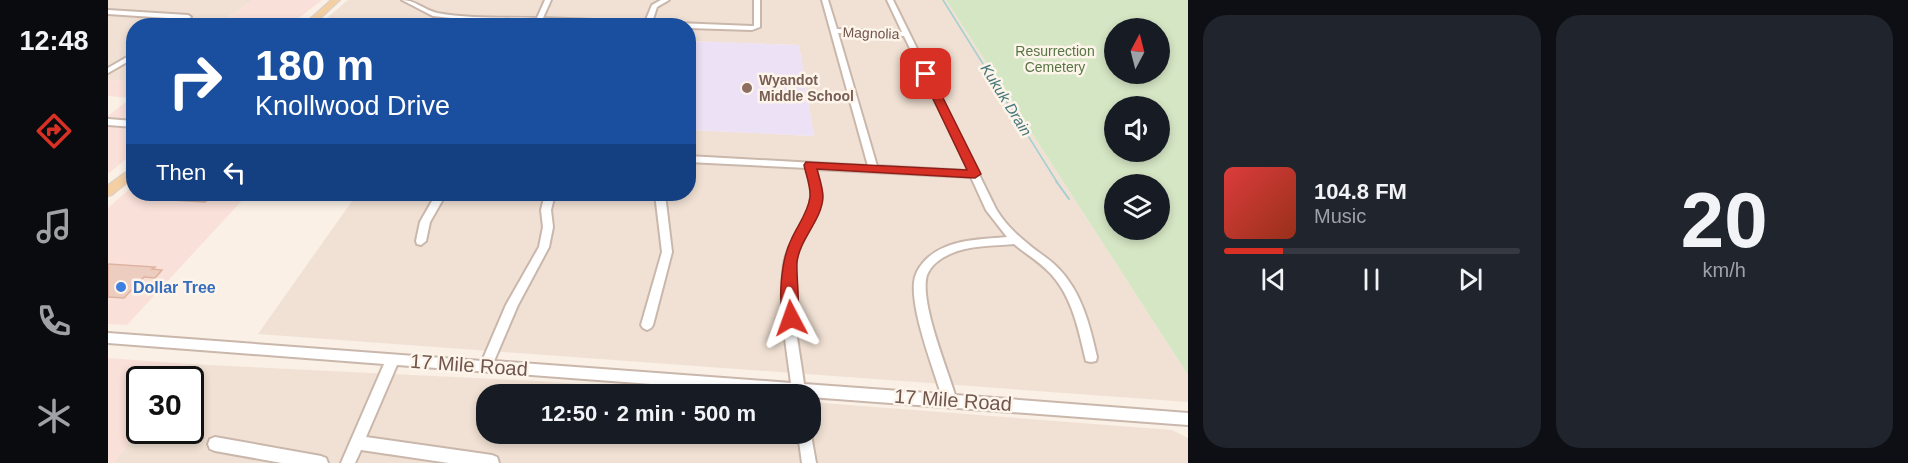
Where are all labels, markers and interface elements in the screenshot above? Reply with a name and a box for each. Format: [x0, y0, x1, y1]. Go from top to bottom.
north arrow [1104, 18, 1170, 84]
map controls [1104, 18, 1170, 240]
street label: Magnolia [842, 24, 900, 42]
text: 12:48 [19, 26, 89, 56]
icon: right [156, 42, 234, 120]
text: 180 m [255, 42, 374, 89]
park label: Resurrection Cemetery [1015, 43, 1095, 75]
pin [900, 48, 951, 99]
icon: arrive [909, 57, 942, 90]
water label: Kukuk Drain [978, 61, 1035, 139]
place label: Wyandot Middle School [759, 72, 854, 104]
marker: Wyandot Middle School [740, 81, 754, 95]
text: Knollwood Drive [255, 91, 450, 121]
button: sound [1104, 96, 1170, 162]
icon: directions [33, 110, 75, 152]
icon: left [218, 156, 251, 189]
text: Then [156, 160, 206, 185]
button: layers [1104, 174, 1170, 240]
text: 20 [1681, 176, 1768, 264]
text: 104.8 FM [1314, 179, 1407, 204]
icon: music [33, 205, 75, 247]
text: Music [1314, 205, 1366, 227]
text: km/h [1703, 259, 1746, 281]
icon: previous [1257, 263, 1290, 296]
icon: pause [1355, 263, 1388, 296]
icon: next [1454, 263, 1487, 296]
place label: Dollar Tree [133, 279, 216, 296]
marker: Dollar Tree [114, 280, 128, 294]
position arrow [759, 286, 823, 350]
icon: phone [33, 300, 75, 342]
street label: 17 Mile Road [409, 350, 529, 380]
speed limit sign: 30 [126, 366, 204, 444]
street label: 17 Mile Road [893, 385, 1013, 415]
icon: climate [33, 395, 75, 437]
text: 12:50 · 2 min · 500 m [541, 401, 756, 426]

